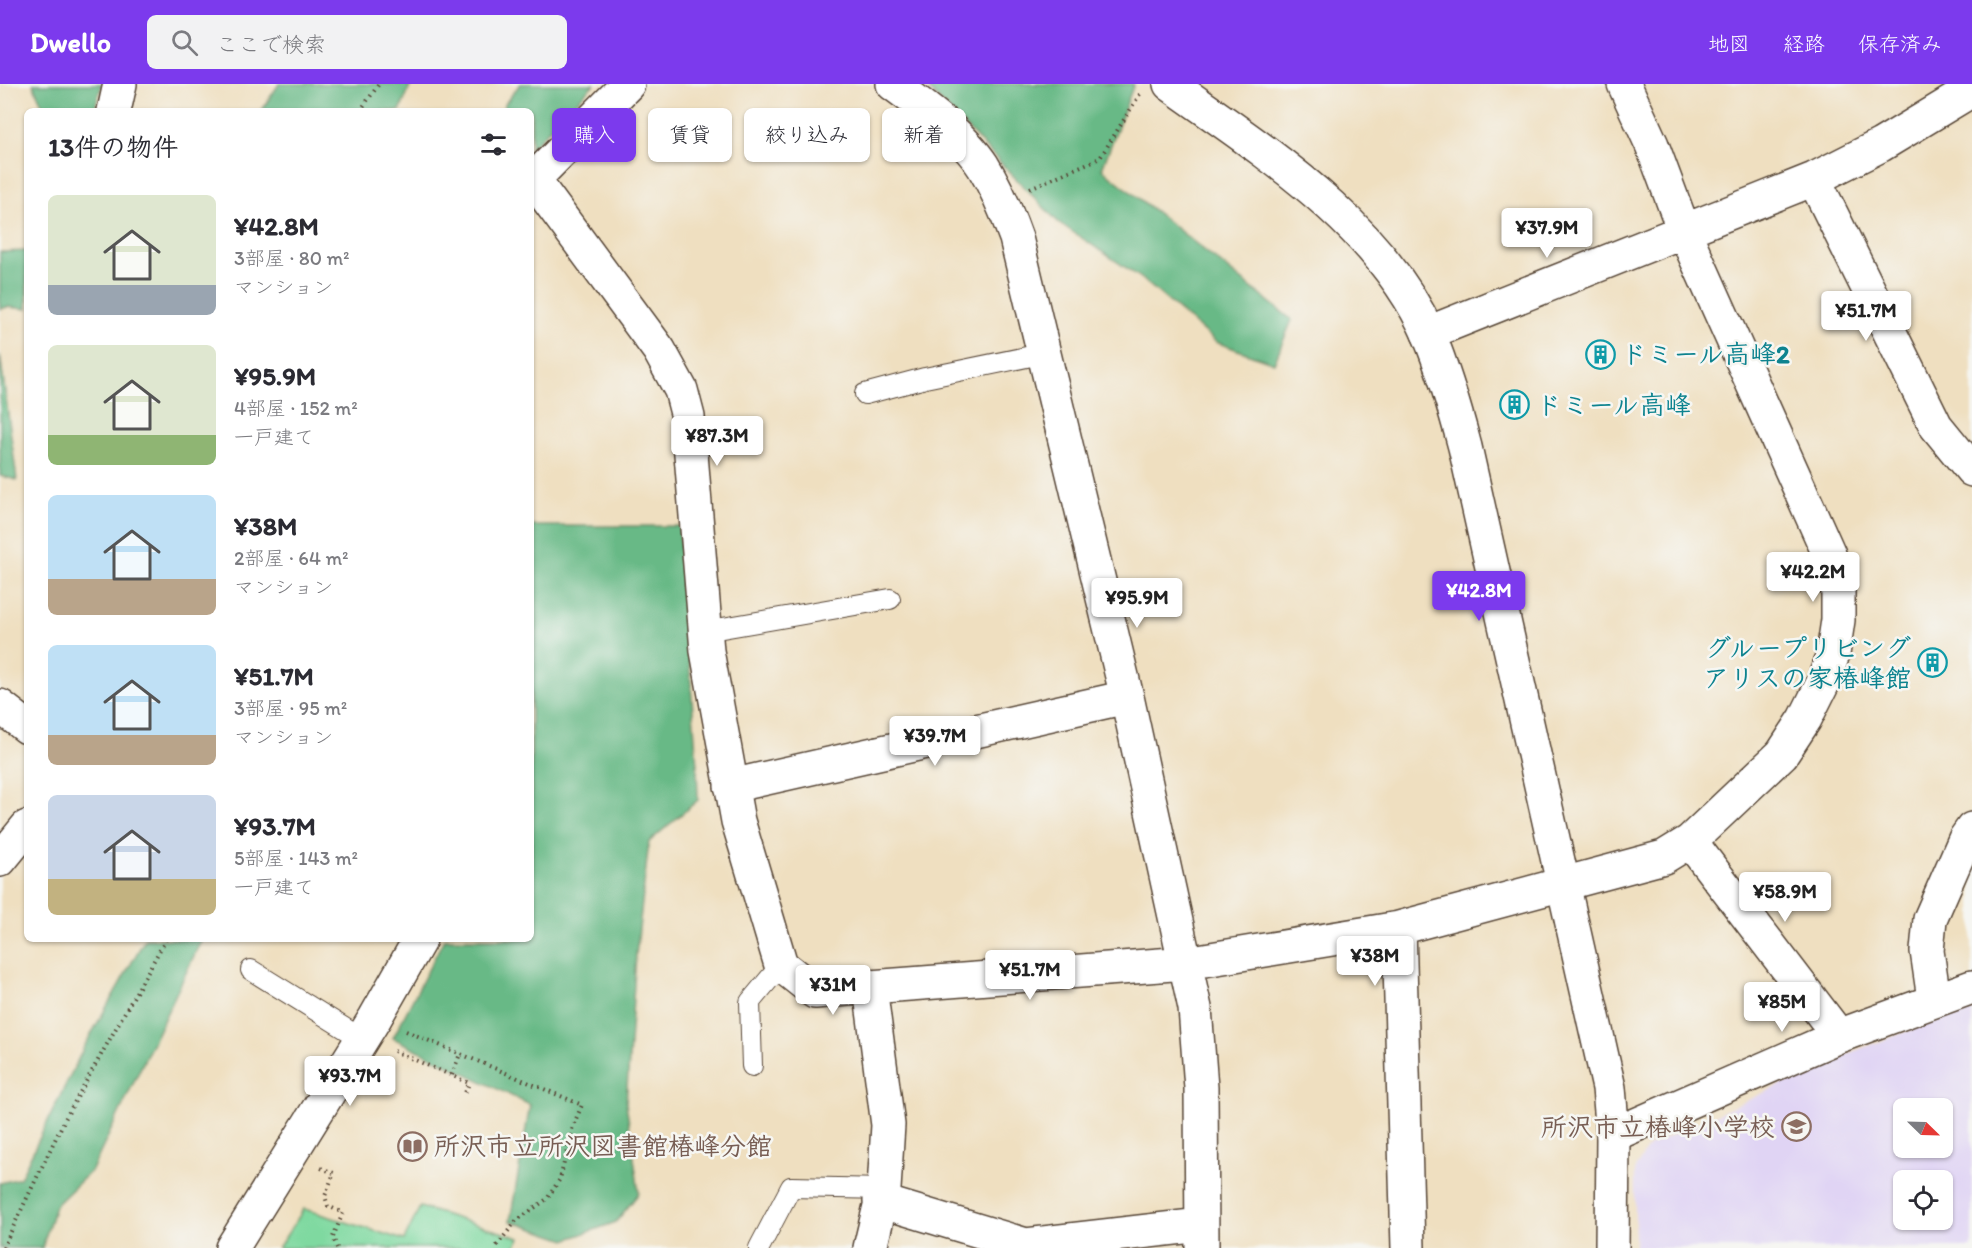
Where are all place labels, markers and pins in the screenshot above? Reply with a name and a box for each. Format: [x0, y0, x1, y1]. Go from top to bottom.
pin: ¥37.9M [1498, 208, 1596, 259]
pin: ¥51.7M [1817, 291, 1915, 342]
building icon: ドミール高峰2 [1584, 338, 1616, 370]
place label: ドミール高峰2 [1621, 338, 1790, 370]
building icon: ドミール高峰 [1499, 389, 1531, 421]
place label: ドミール高峰 [1536, 389, 1691, 421]
pin: ¥87.3M [668, 416, 766, 467]
pin: ¥42.2M [1764, 552, 1862, 603]
pin: ¥42.8M [1430, 571, 1528, 622]
pin: ¥95.9M [1088, 578, 1186, 629]
place label: グループリビング アリスの家椿峰館 [1703, 632, 1911, 694]
building icon: グループリビング アリスの家椿峰館 [1916, 647, 1948, 679]
pin: ¥39.7M [886, 716, 984, 767]
pin: ¥58.9M [1736, 872, 1834, 923]
pin: ¥38M [1339, 936, 1411, 987]
pin: ¥51.7M [981, 950, 1079, 1001]
pin: ¥31M [797, 965, 869, 1016]
pin: ¥85M [1746, 982, 1818, 1033]
pin: ¥93.7M [301, 1056, 399, 1107]
place label: 所沢市立椿峰小学校 [1541, 1111, 1775, 1143]
school or university icon: 所沢市立椿峰小学校 [1780, 1111, 1812, 1143]
library icon: 所沢市立所沢図書館椿峰分館 [397, 1130, 429, 1162]
place label: 所沢市立所沢図書館椿峰分館 [434, 1130, 772, 1162]

